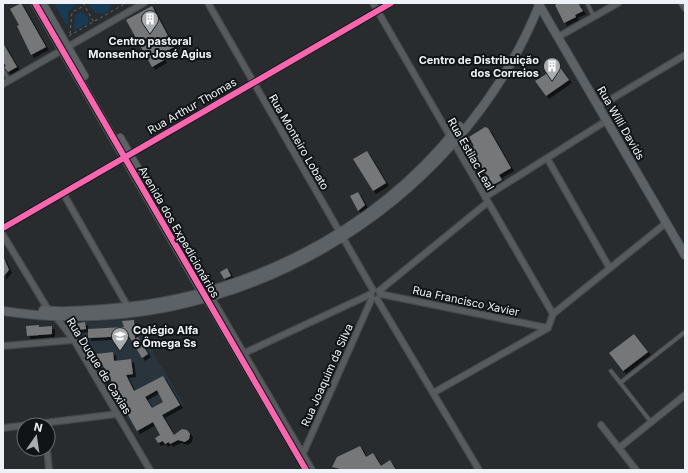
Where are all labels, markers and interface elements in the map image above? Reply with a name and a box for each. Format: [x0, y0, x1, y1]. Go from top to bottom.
building icon: Centro pastoral Monsenhor José Agius [140, 9, 160, 34]
place label: Centro pastoral Monsenhor José Agius [88, 34, 212, 61]
place label: Centro de Distribuição dos Correios [419, 53, 539, 80]
building icon: Centro de Distribuição dos Correios [542, 56, 562, 81]
street label: Rua Arthur Thomas [145, 75, 239, 137]
street label: Rua Willi Davids [594, 84, 648, 163]
street label: Rua Monteiro Lobato [266, 92, 332, 193]
street label: Rua Estilac Leal [445, 115, 497, 193]
street label: Avenida dos Expedicionários [136, 164, 223, 300]
street label: Rua Francisco Xavier [411, 283, 521, 319]
street label: Rua Duque de Caxias [64, 315, 134, 417]
street label: Rua Joaquim da Silva [298, 321, 356, 429]
place label: Colégio Alfa e Ômega Ss [133, 323, 198, 350]
school or university icon: Colégio Alfa e Ômega Ss [110, 326, 130, 351]
north arrow [16, 417, 56, 457]
text: N [33, 419, 44, 435]

